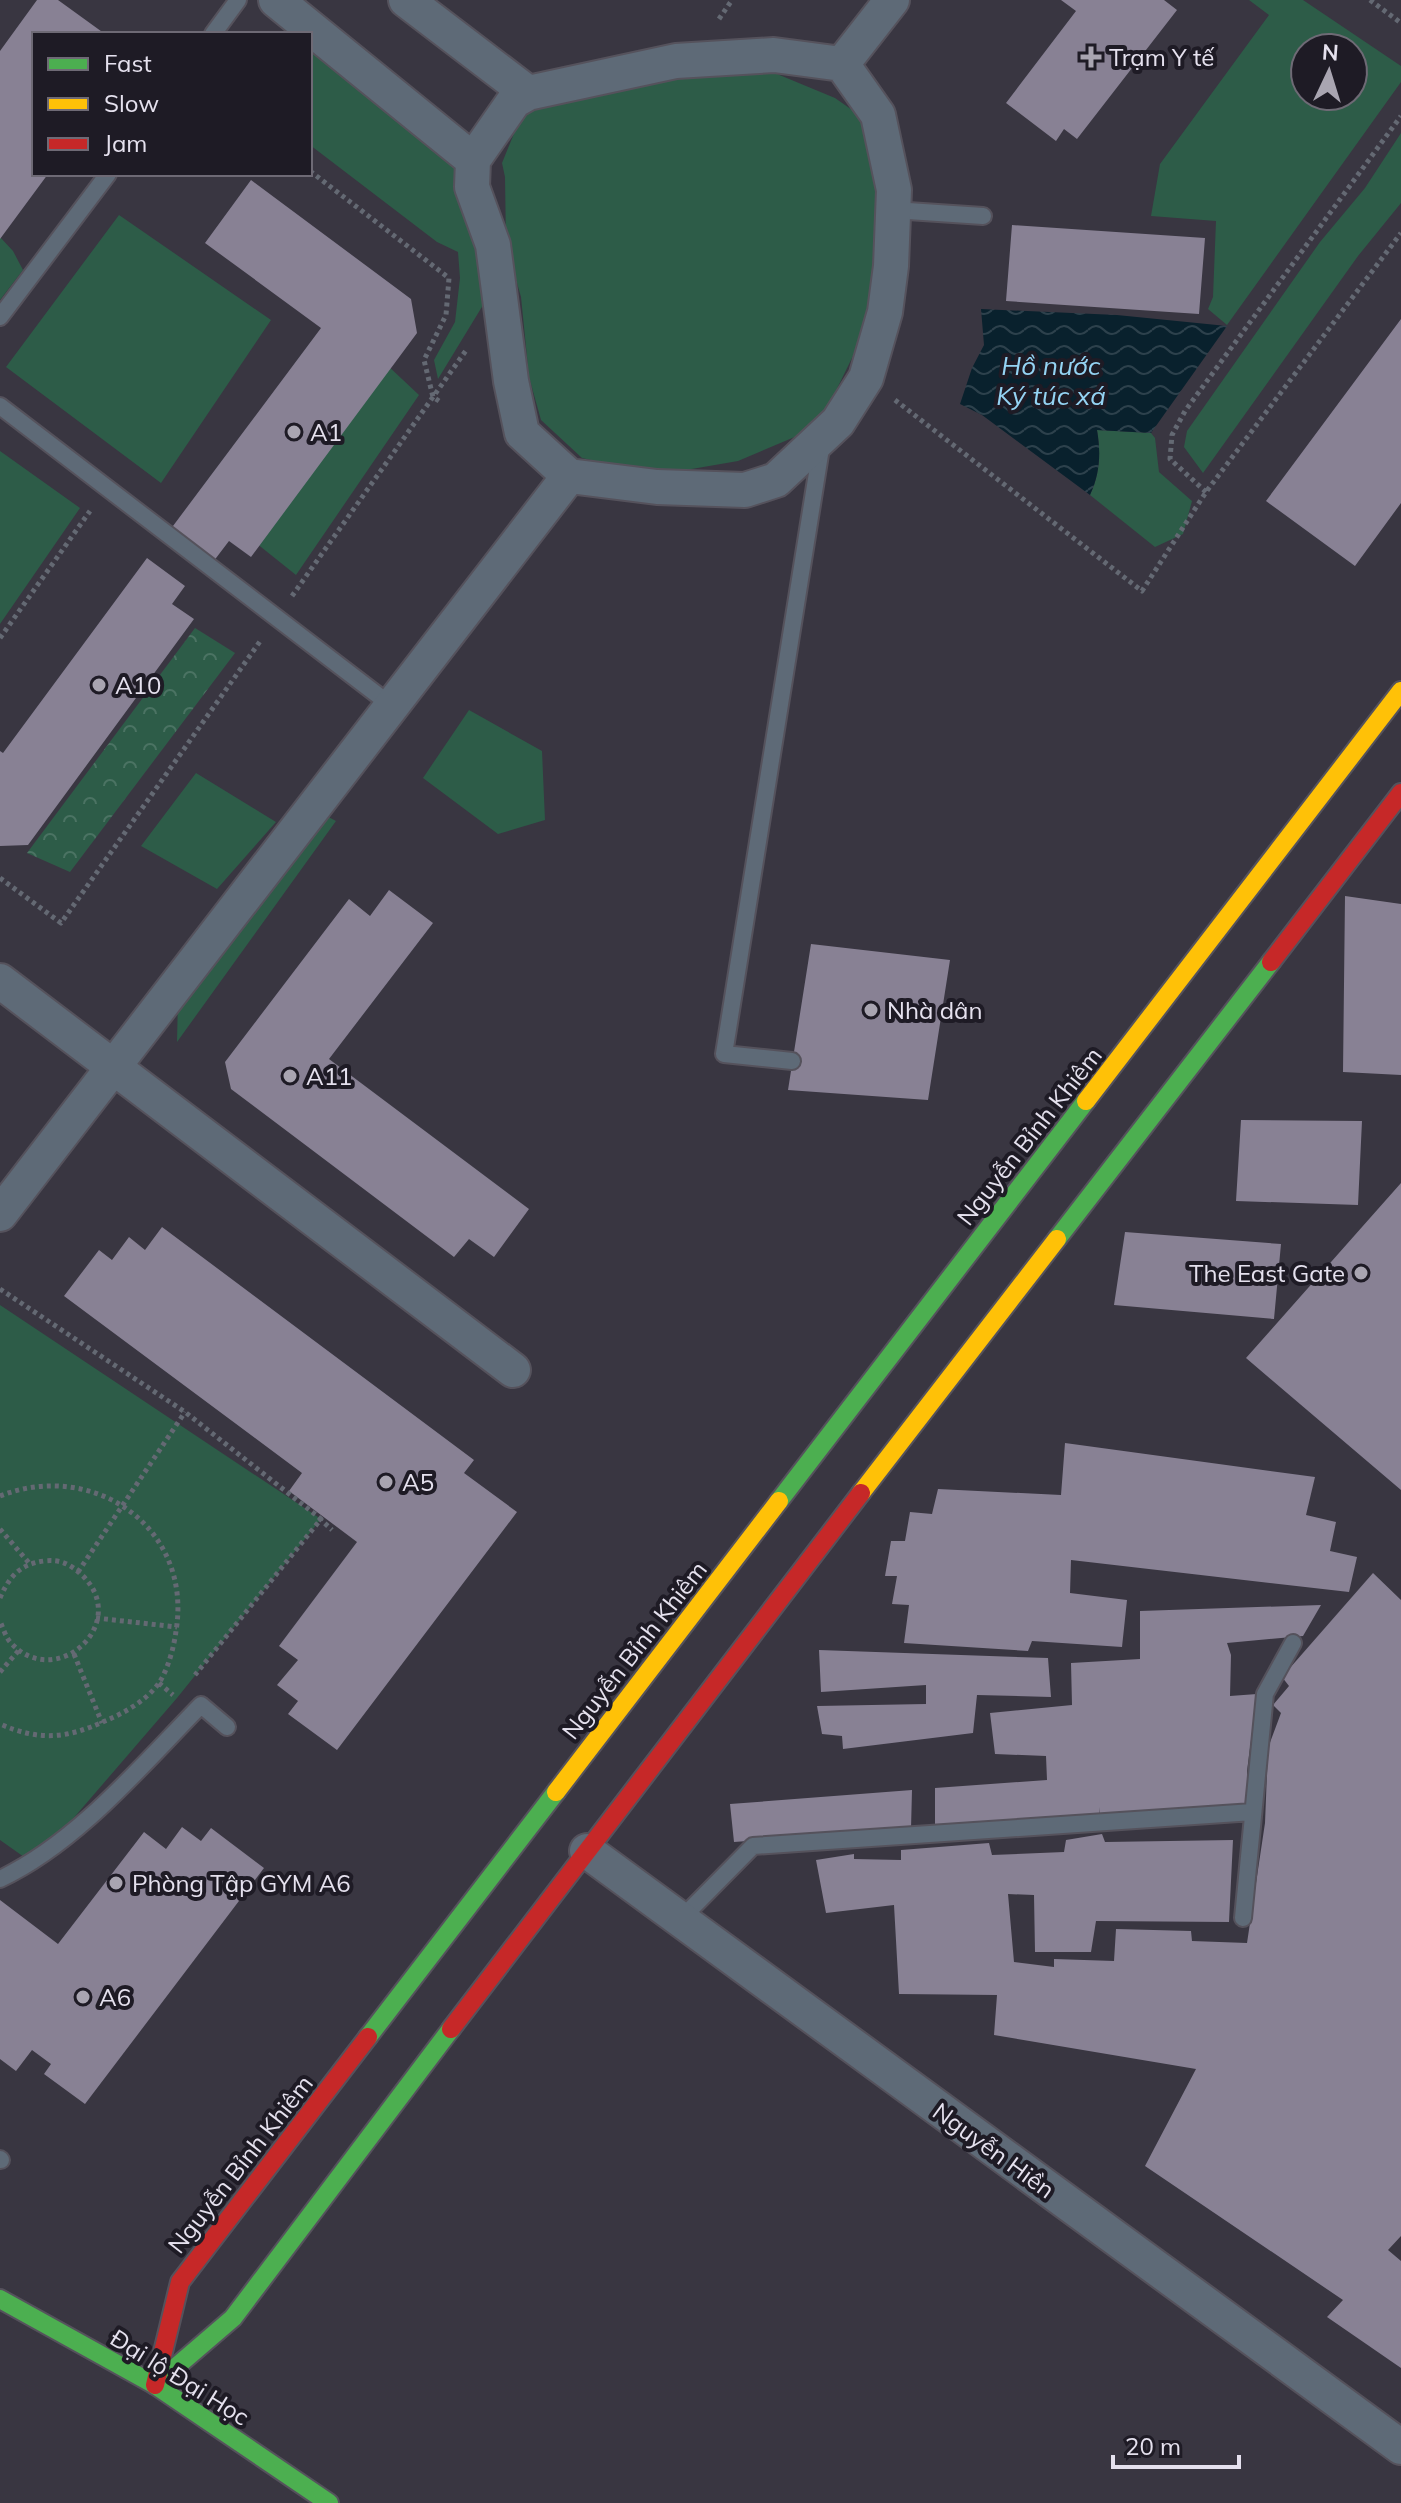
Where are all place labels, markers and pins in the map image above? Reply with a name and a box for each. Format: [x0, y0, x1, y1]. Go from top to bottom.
place label: Trạm Y tế [1109, 42, 1215, 72]
marker: Trạm Y tế [1080, 46, 1102, 68]
place label: A1 [310, 417, 342, 447]
marker: A1 [285, 423, 303, 441]
place label: A10 [115, 670, 161, 700]
marker: A10 [90, 676, 108, 694]
place label: Nhà dân [887, 995, 983, 1025]
marker: Nhà dân [862, 1001, 880, 1019]
place label: A11 [306, 1061, 352, 1091]
marker: A11 [281, 1067, 299, 1085]
place label: The East Gate [1189, 1258, 1345, 1288]
marker: The East Gate [1352, 1264, 1370, 1282]
place label: A5 [402, 1467, 434, 1497]
marker: A5 [377, 1473, 395, 1491]
place label: Phòng Tập GYM A6 [132, 1868, 351, 1898]
marker: Phòng Tập GYM A6 [107, 1874, 125, 1892]
place label: A6 [99, 1982, 131, 2012]
marker: A6 [74, 1988, 92, 2006]

